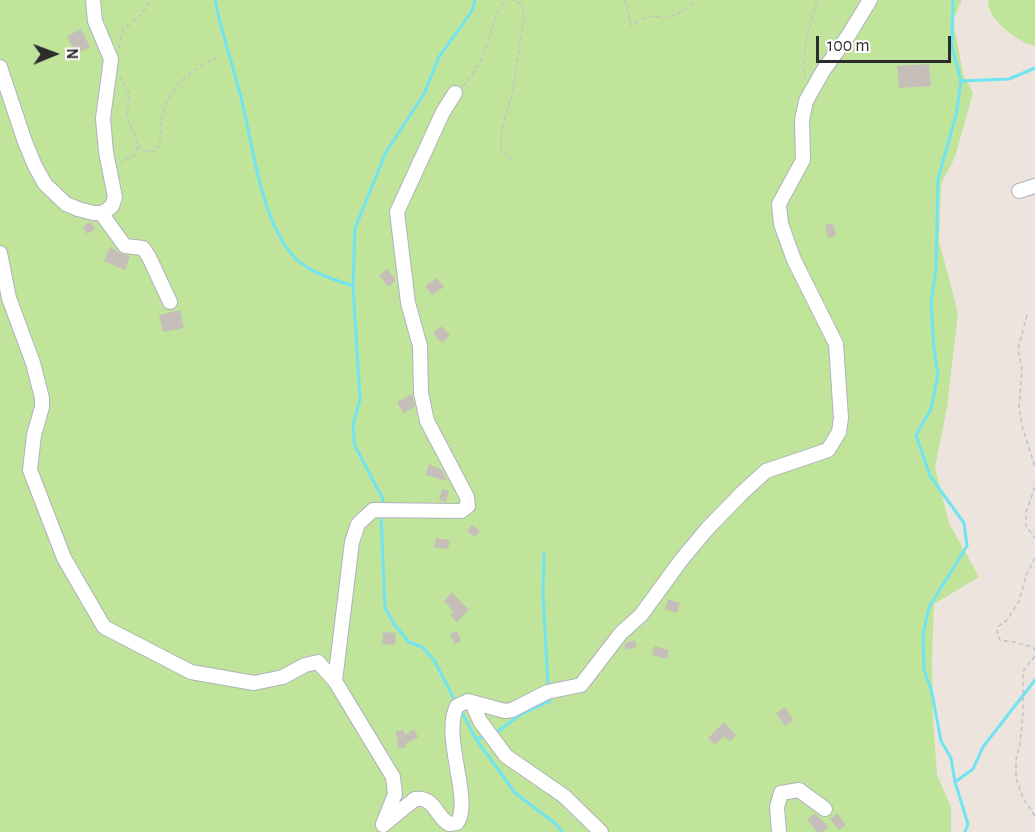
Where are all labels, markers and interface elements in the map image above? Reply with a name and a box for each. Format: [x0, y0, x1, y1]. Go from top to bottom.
north arrow [24, 24, 84, 84]
scale bar [819, 24, 954, 62]
text: 100 m [827, 37, 870, 55]
text: N [64, 48, 80, 59]

